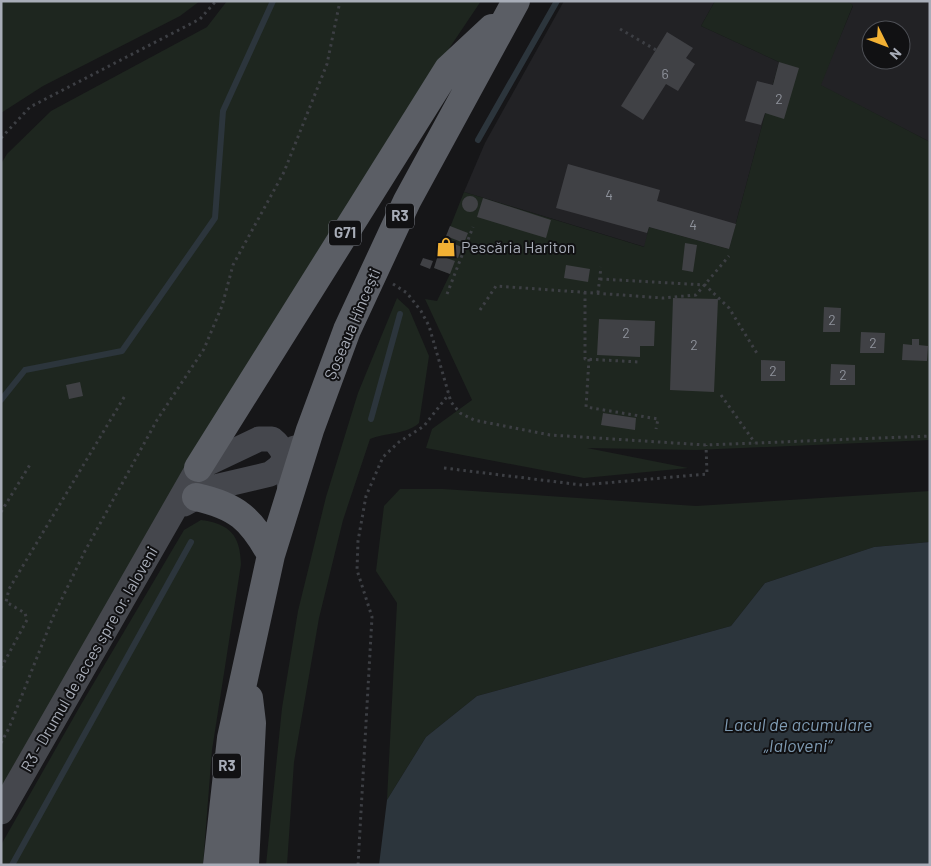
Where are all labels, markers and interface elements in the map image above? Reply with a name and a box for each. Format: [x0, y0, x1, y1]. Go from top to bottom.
north arrow [861, 20, 911, 70]
text: N [887, 45, 905, 63]
house number: 6 [661, 65, 669, 82]
house number: 2 [775, 90, 783, 107]
house number: 4 [605, 186, 613, 203]
road number: R3 [386, 204, 414, 228]
house number: 4 [689, 216, 697, 233]
road number: G71 [329, 220, 361, 246]
shop icon: Pescăria Hariton [435, 236, 457, 258]
place label: Pescăria Hariton [461, 237, 576, 256]
street label: Șoseaua Hîncești [320, 265, 384, 382]
house number: 2 [828, 311, 836, 328]
house number: 2 [622, 324, 630, 341]
house number: 2 [869, 334, 877, 351]
house number: 2 [690, 336, 698, 353]
house number: 2 [769, 362, 777, 379]
house number: 2 [839, 366, 847, 383]
street label: R3 - Drumul de acces spre or. Ialoveni [16, 543, 161, 775]
water label: Lacul de acumulare „Ialoveni” [724, 713, 872, 756]
road number: R3 [213, 754, 241, 778]

